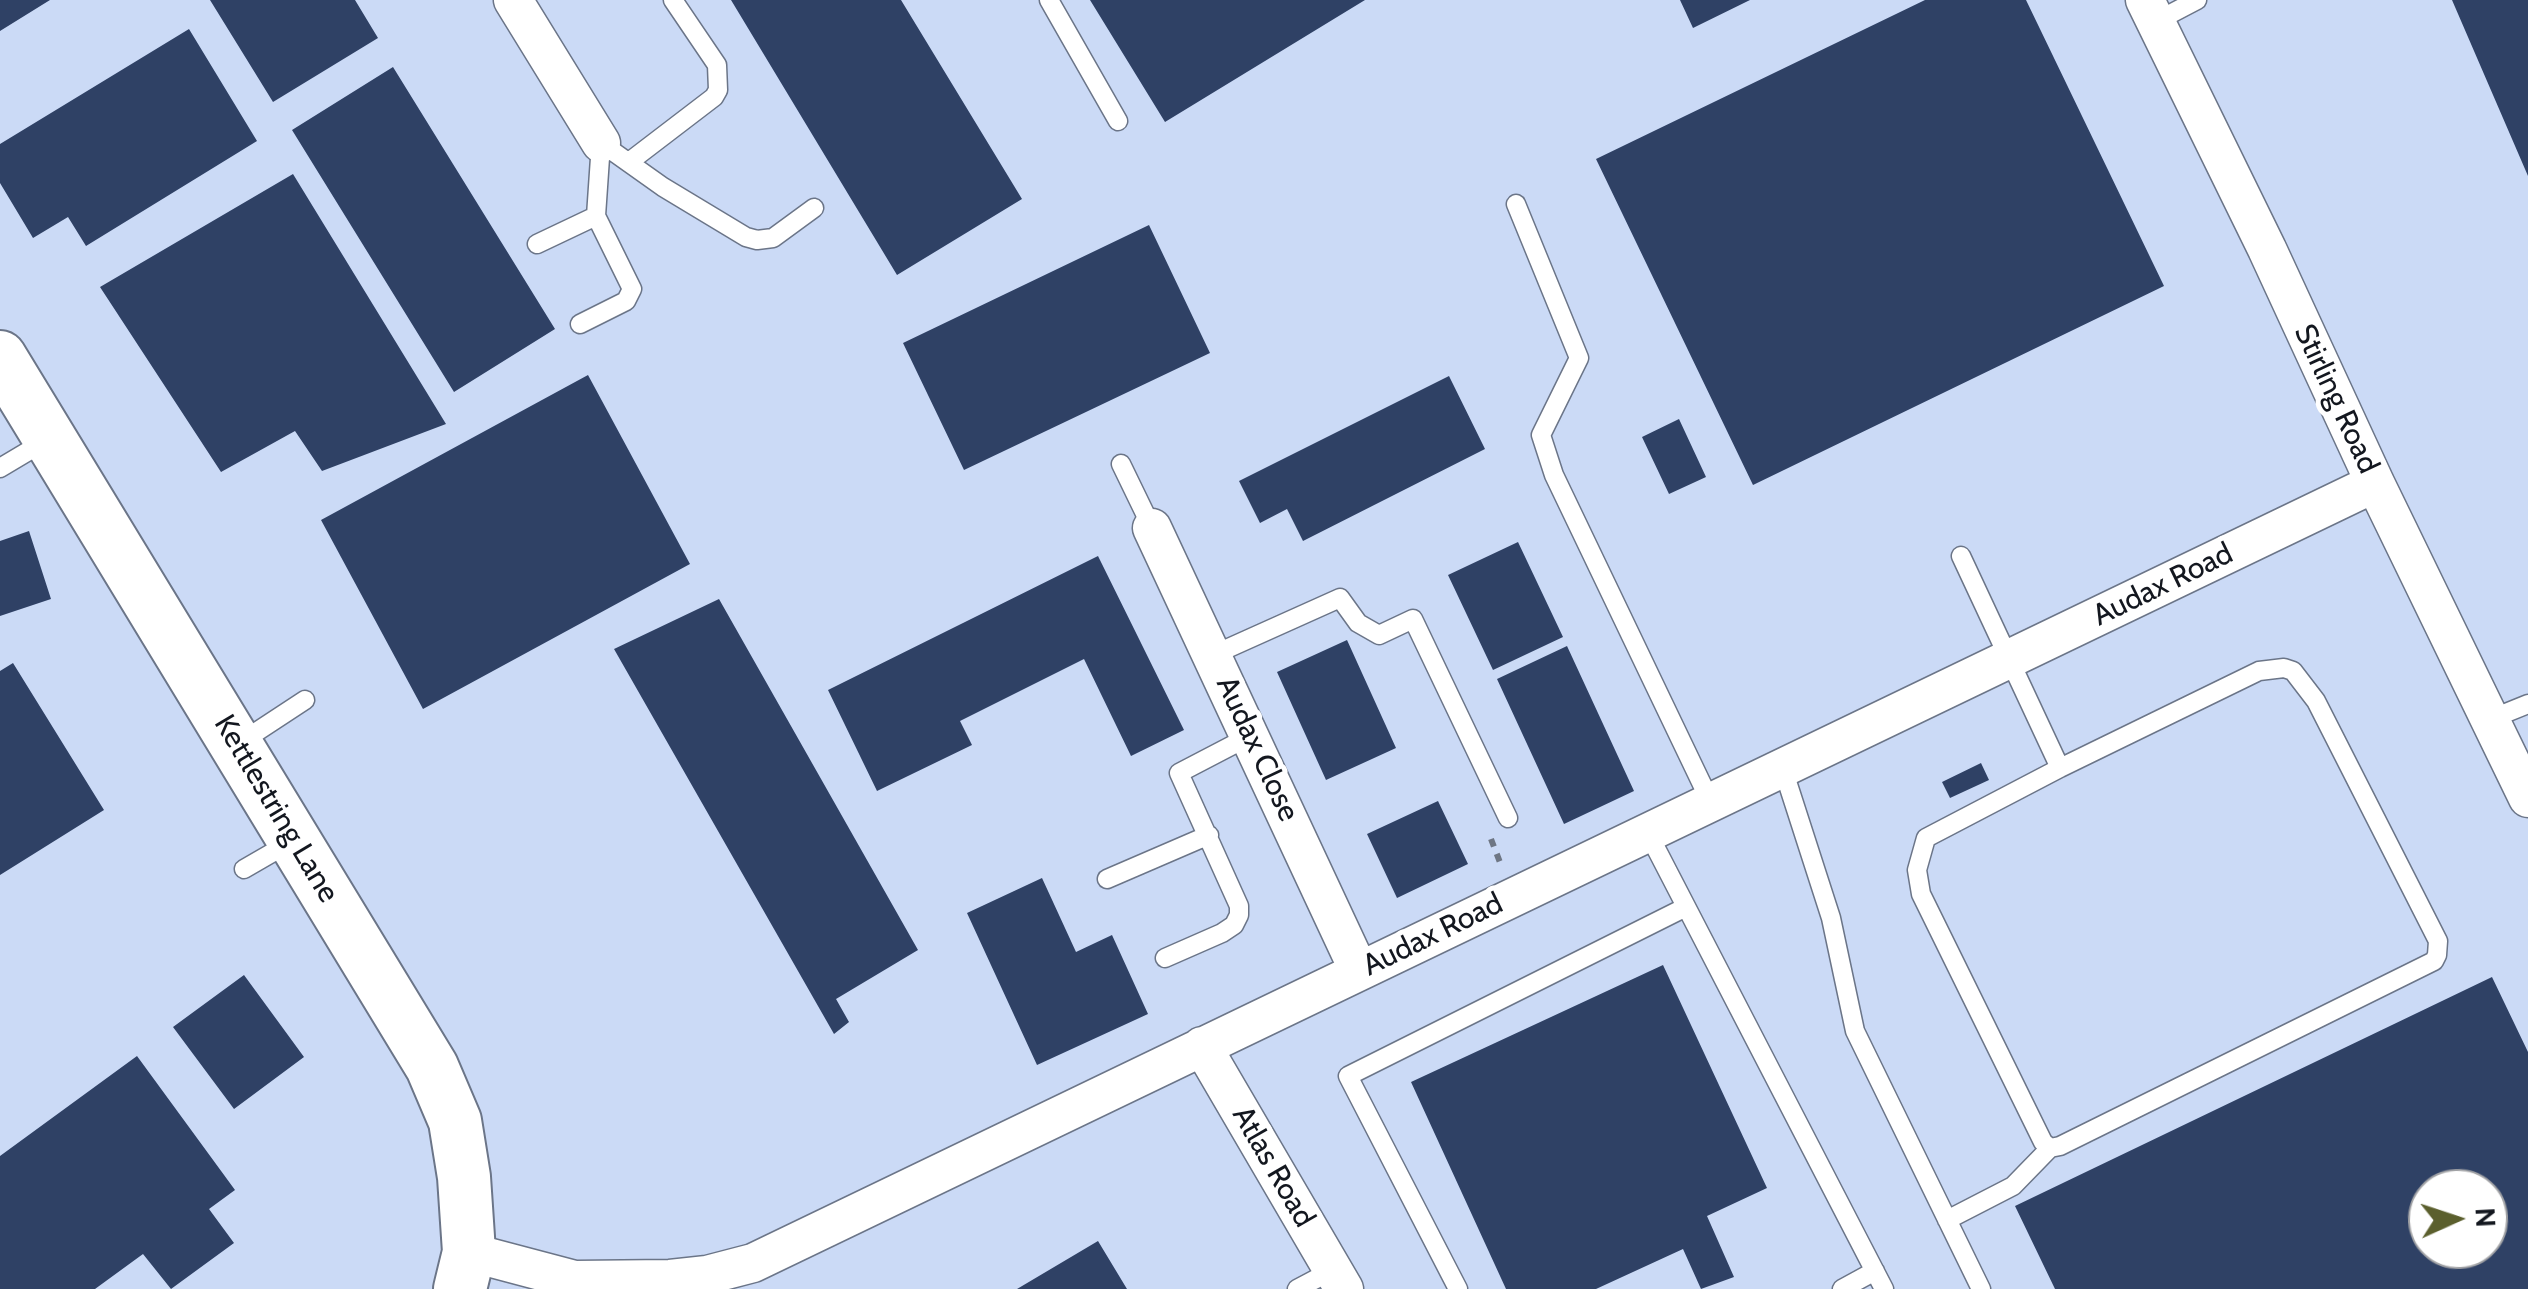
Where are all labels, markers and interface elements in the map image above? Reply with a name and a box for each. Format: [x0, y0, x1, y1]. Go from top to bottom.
street label: Stirling Road [2286, 319, 2386, 479]
street label: Audax Road [2087, 536, 2239, 634]
street label: Audax Close [1208, 671, 1306, 827]
street label: Kettlestring Lane [206, 709, 346, 909]
street label: Audax Road [1357, 886, 1509, 984]
street label: Atlas Road [1224, 1100, 1322, 1234]
north arrow [2408, 1169, 2508, 1269]
text: N [2468, 1207, 2503, 1228]

